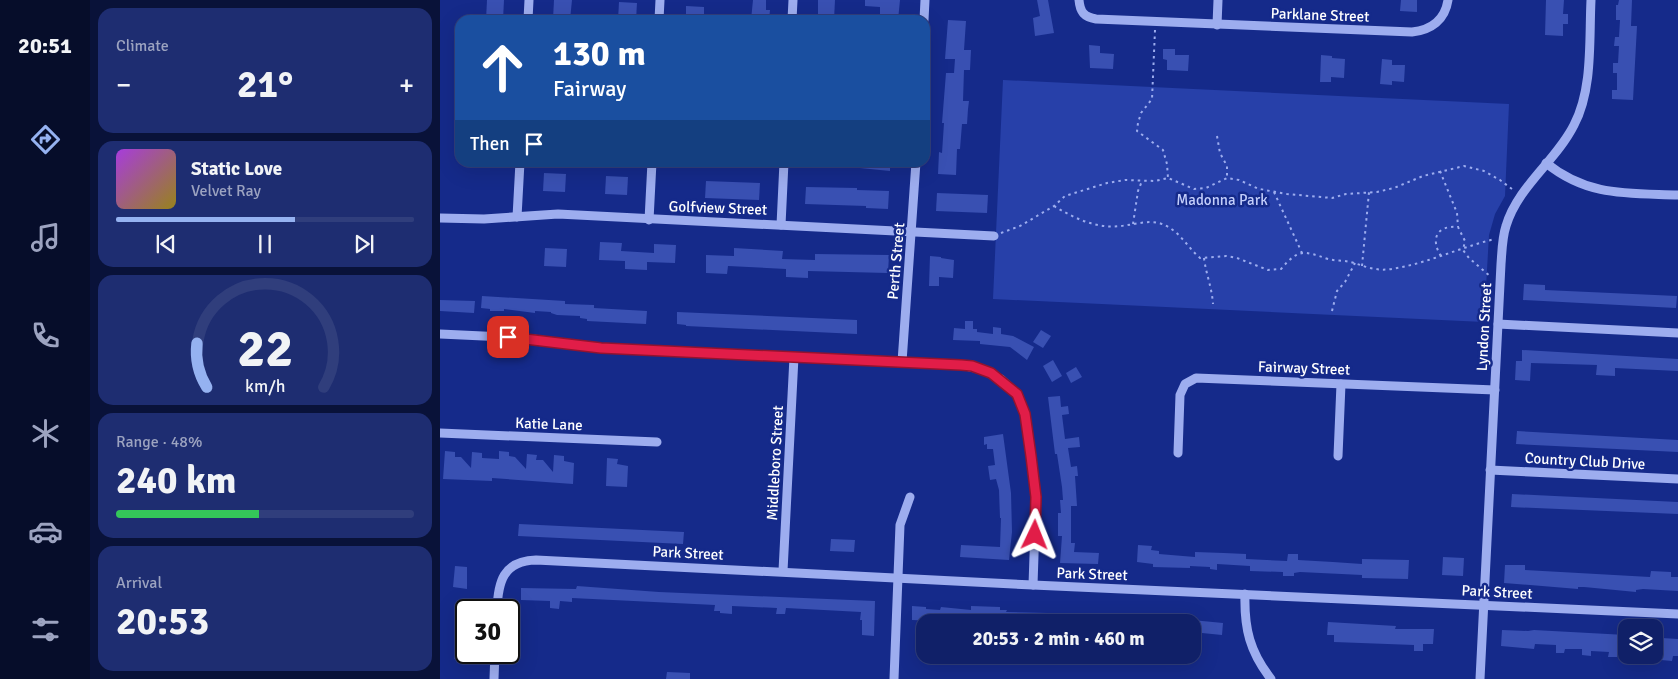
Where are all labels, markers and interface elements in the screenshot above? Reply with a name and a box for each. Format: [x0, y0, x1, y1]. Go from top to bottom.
street label: Parklane Street [1270, 4, 1370, 26]
text: 20:51 [18, 32, 72, 59]
text: 130 m [553, 32, 646, 75]
icon: ahead [470, 35, 535, 100]
text: Climate [116, 36, 169, 56]
text: 21° [237, 61, 293, 108]
text: − [116, 68, 131, 102]
text: + [399, 68, 414, 102]
text: Fairway [553, 75, 626, 102]
icon: directions [28, 122, 63, 157]
icon: arrive [520, 130, 548, 158]
text: Then [470, 132, 510, 156]
text: Static Love [191, 157, 282, 181]
text: Velvet Ray [191, 181, 261, 201]
park label: Madonna Park [1176, 191, 1268, 209]
street label: Golfview Street [668, 197, 768, 219]
icon: music [28, 220, 63, 255]
street label: Perth Street [884, 222, 908, 300]
icon: previous [152, 230, 180, 258]
icon: pause [251, 230, 279, 258]
icon: next [350, 230, 378, 258]
street label: Lyndon Street [1473, 282, 1495, 372]
pin [487, 316, 529, 358]
text: 22 [237, 317, 293, 381]
icon: phone [28, 318, 63, 353]
icon: arrive [494, 323, 522, 351]
street label: Fairway Street [1258, 357, 1350, 379]
text: km/h [245, 375, 285, 397]
street label: Middleboro Street [763, 405, 787, 521]
street label: Katie Lane [515, 414, 583, 434]
icon: climate [28, 416, 63, 451]
text: Range · 48% [116, 432, 202, 452]
street label: Country Club Drive [1524, 449, 1646, 473]
text: 240 km [116, 457, 237, 504]
position arrow [1008, 508, 1060, 560]
icon: car [28, 514, 63, 549]
street label: Park Street [652, 542, 724, 564]
street label: Park Street [1056, 564, 1128, 584]
text: Arrival [116, 573, 162, 593]
street label: Park Street [1461, 581, 1533, 603]
text: 20:53 [116, 598, 209, 645]
speed limit sign: 30 [455, 599, 520, 664]
icon: filters [28, 612, 63, 647]
map controls [1618, 619, 1663, 664]
button: layers [1618, 619, 1663, 664]
text: 20:53 · 2 min · 460 m [972, 627, 1145, 651]

